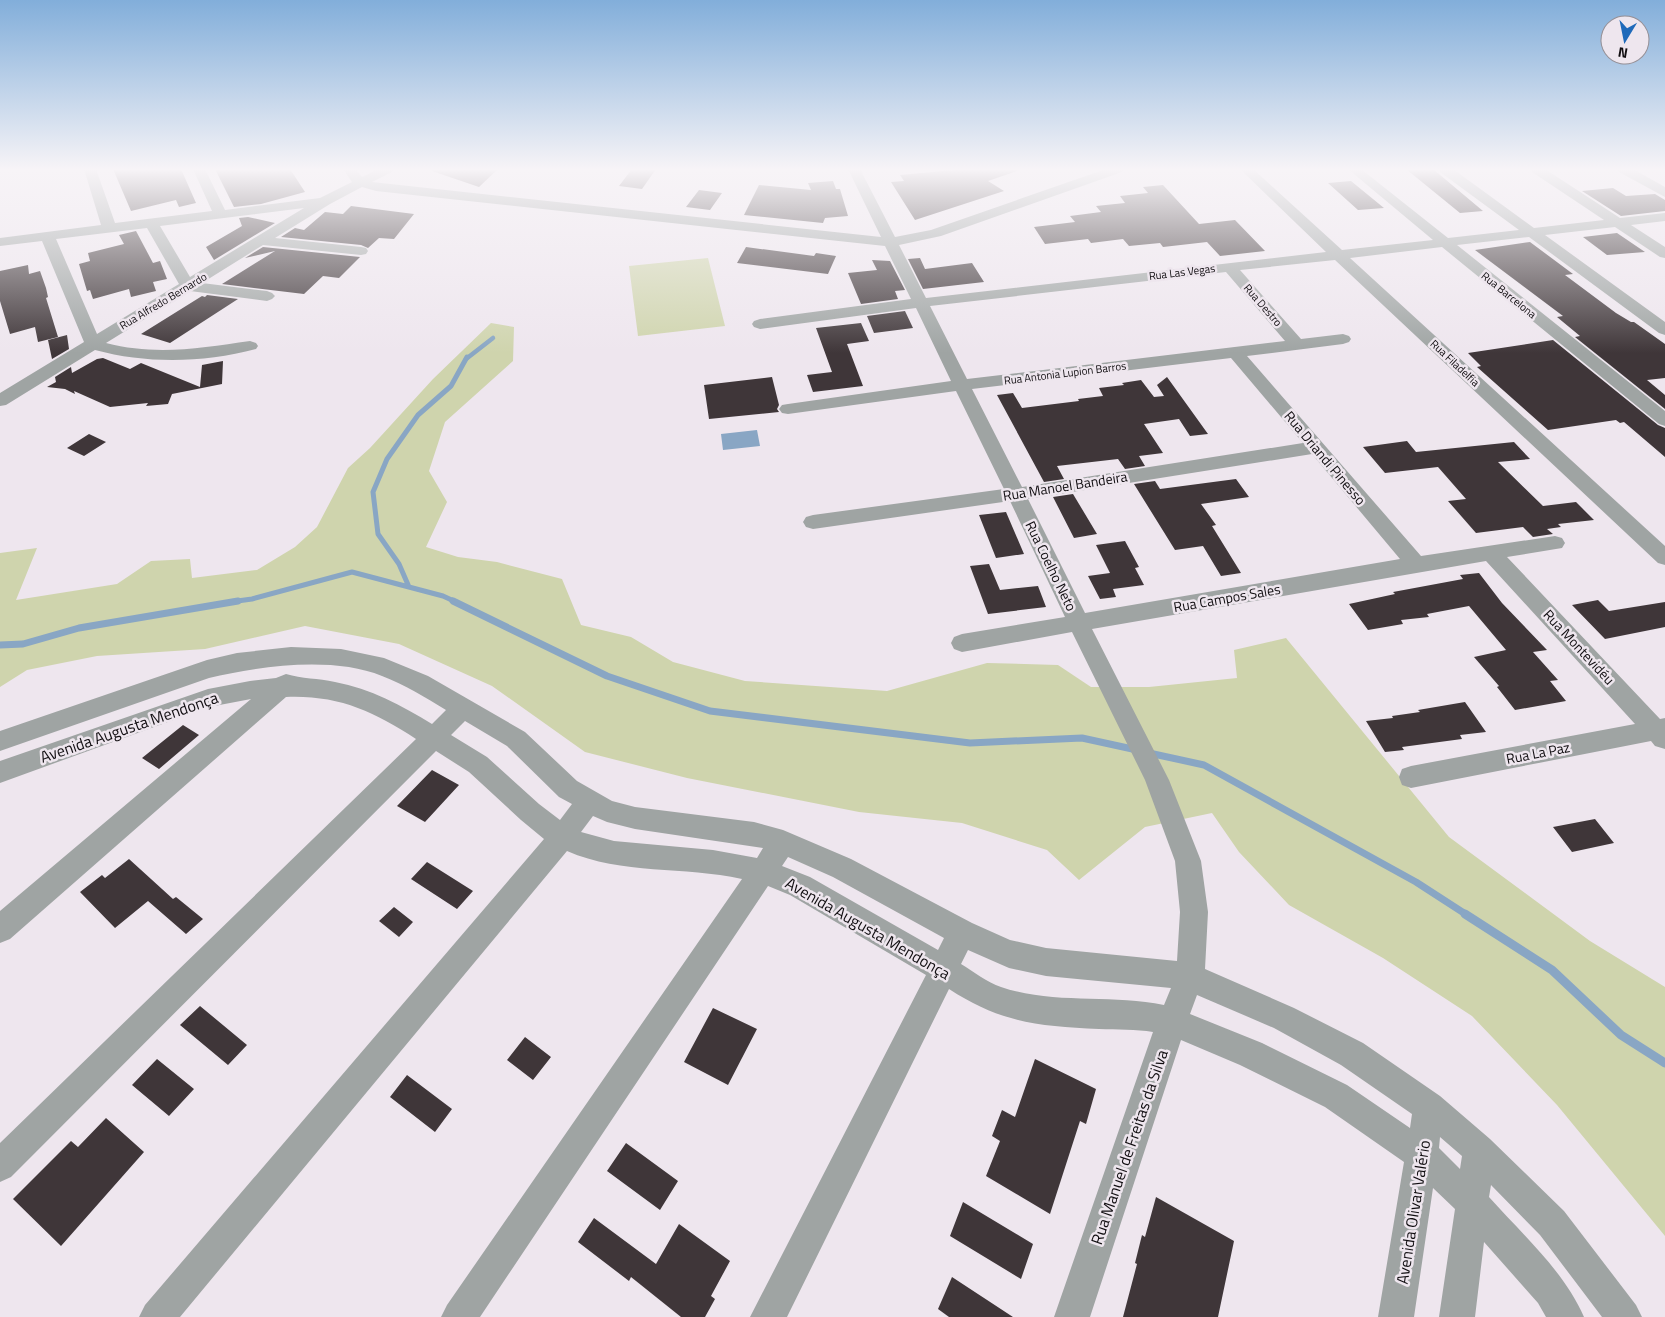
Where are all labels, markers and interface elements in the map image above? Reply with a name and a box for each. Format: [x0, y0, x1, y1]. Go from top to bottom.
north arrow [1600, 15, 1650, 65]
text: N [1616, 42, 1629, 64]
street label: Rua Las Vegas [1148, 260, 1216, 284]
street label: Rua Alfredo Bernardo [116, 268, 210, 333]
street label: Rua Barcelona [1478, 268, 1540, 322]
street label: Rua Destro [1240, 280, 1286, 330]
street label: Rua Filadelfia [1427, 336, 1484, 390]
street label: Rua Antonia Lupion Barros [1003, 358, 1127, 388]
street label: Rua Driandi Pinesso [1280, 406, 1371, 509]
street label: Rua Manoel Bandeira [1001, 465, 1129, 506]
street label: Rua Coelho Neto [1021, 517, 1082, 614]
street label: Rua Campos Sales [1172, 578, 1282, 617]
street label: Rua Montevidéu [1539, 604, 1620, 689]
street label: Avenida Augusta Mendonça [37, 685, 221, 769]
street label: Rua La Paz [1504, 736, 1572, 769]
street label: Avenida Augusta Mendonça [781, 871, 955, 985]
street label: Rua Manuel de Freitas da Silva [1084, 1046, 1174, 1248]
street label: Avenida Olivar Valério [1390, 1138, 1436, 1286]

